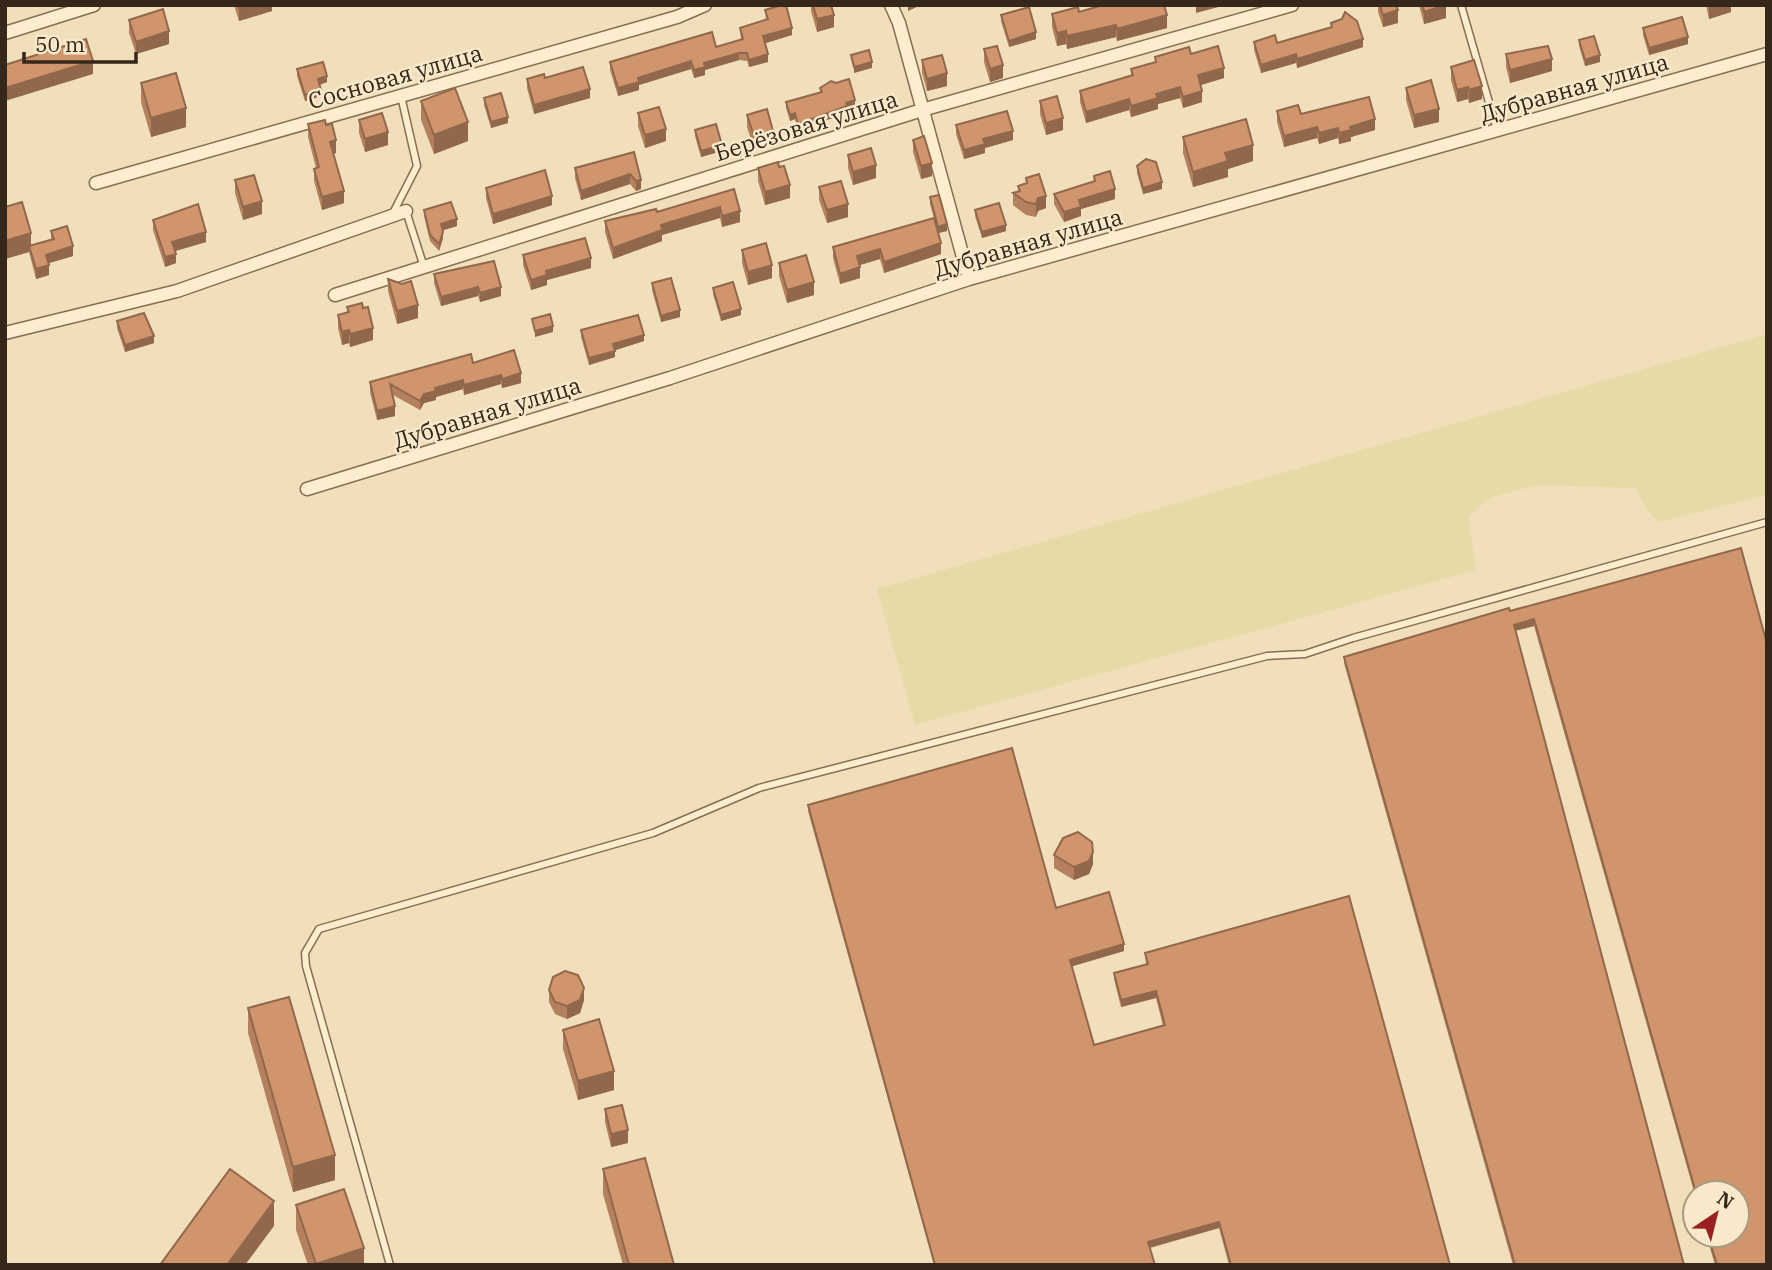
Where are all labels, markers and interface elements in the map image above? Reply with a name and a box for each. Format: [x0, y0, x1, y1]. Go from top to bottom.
scale bar [24, 21, 136, 65]
text: 50 m [35, 30, 85, 58]
street label: Сосновая улица [304, 37, 486, 115]
street label: Дубравная улица [1476, 46, 1672, 128]
street label: Берёзовая улица [711, 83, 901, 167]
street label: Дубравная улица [930, 201, 1126, 283]
street label: Дубравная улица [389, 369, 585, 455]
north arrow [1681, 1179, 1751, 1249]
text: N [1713, 1186, 1739, 1214]

